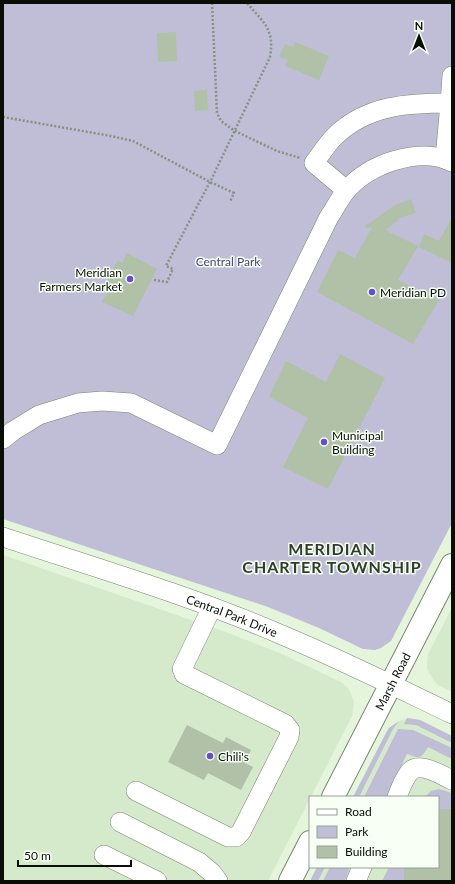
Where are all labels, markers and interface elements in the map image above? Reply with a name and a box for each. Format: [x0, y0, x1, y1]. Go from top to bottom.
north arrow [399, 16, 439, 56]
text: N [415, 19, 423, 32]
park label: Central Park [196, 254, 261, 269]
place label: Meridian Farmers Market [39, 265, 123, 294]
marker: Meridian Farmers Market [125, 274, 135, 284]
place label: Meridian PD [380, 285, 446, 300]
marker: Meridian PD [367, 287, 377, 297]
place label: Municipal Building [332, 428, 383, 457]
marker: Municipal Building [319, 437, 329, 447]
district label: MERIDIAN CHARTER TOWNSHIP [242, 539, 422, 576]
street label: Central Park Drive [184, 591, 280, 640]
street label: Marsh Road [371, 650, 413, 713]
place label: Chili's [218, 749, 249, 764]
marker: Chili's [205, 751, 215, 761]
legend [309, 796, 439, 868]
text: Road [345, 804, 372, 819]
text: Park [345, 824, 369, 839]
scale bar [18, 842, 131, 868]
text: Building [345, 844, 388, 859]
text: 50 m [24, 848, 51, 863]

